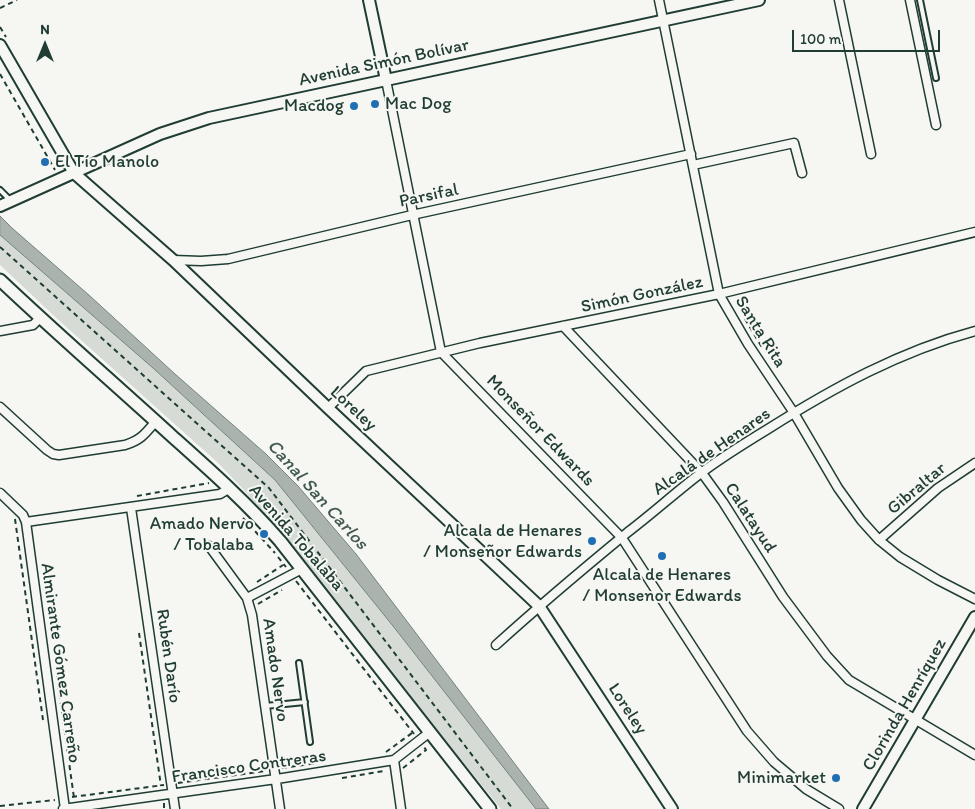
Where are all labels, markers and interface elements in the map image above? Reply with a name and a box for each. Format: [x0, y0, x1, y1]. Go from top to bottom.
north arrow [20, 20, 70, 70]
scale bar [795, 20, 942, 52]
text: N [40, 21, 50, 38]
text: 100 m [800, 30, 841, 48]
street label: Avenida Simón Bolívar [297, 34, 471, 92]
place label: Mac Dog [385, 93, 451, 115]
place label: Macdog [284, 95, 344, 117]
marker: Mac Dog [369, 98, 381, 110]
marker: Macdog [348, 100, 360, 112]
place label: El Tío Manolo [55, 151, 159, 173]
marker: El Tío Manolo [39, 156, 51, 168]
street label: Parsifal [397, 179, 461, 213]
street label: Simón González [579, 272, 705, 318]
street label: Santa Rita [730, 292, 790, 372]
street label: Monseñor Edwards [481, 371, 599, 491]
street label: Loreley [325, 382, 381, 436]
street label: Alcalá de Henares [649, 403, 775, 501]
water label: Canal San Carlos [261, 435, 373, 555]
street label: Gibraltar [883, 458, 951, 520]
street label: Calatayud [719, 479, 781, 557]
street label: Avenida Tobalaba [244, 480, 348, 596]
place label: Amado Nervo / Tobalaba [150, 513, 254, 556]
place label: Alcala de Henares / Monseñor Edwards [423, 520, 582, 562]
marker: Amado Nervo / Tobalaba [258, 528, 270, 540]
marker: Alcala de Henares / Monseñor Edwards [586, 535, 598, 547]
marker: Alcala de Henares / Monsenor Edwards [656, 550, 668, 562]
street label: Almirante Gómez Carreño [35, 562, 85, 764]
place label: Alcala de Henares / Monsenor Edwards [583, 564, 741, 606]
street label: Rubén Darío [151, 608, 185, 704]
street label: Amado Nervo [257, 617, 293, 723]
street label: Clorinda Henríquez [858, 635, 952, 775]
street label: Loreley [603, 680, 651, 738]
street label: Francisco Contreras [170, 745, 328, 789]
place label: Minimarket [737, 767, 826, 789]
marker: Minimarket [830, 772, 842, 784]

